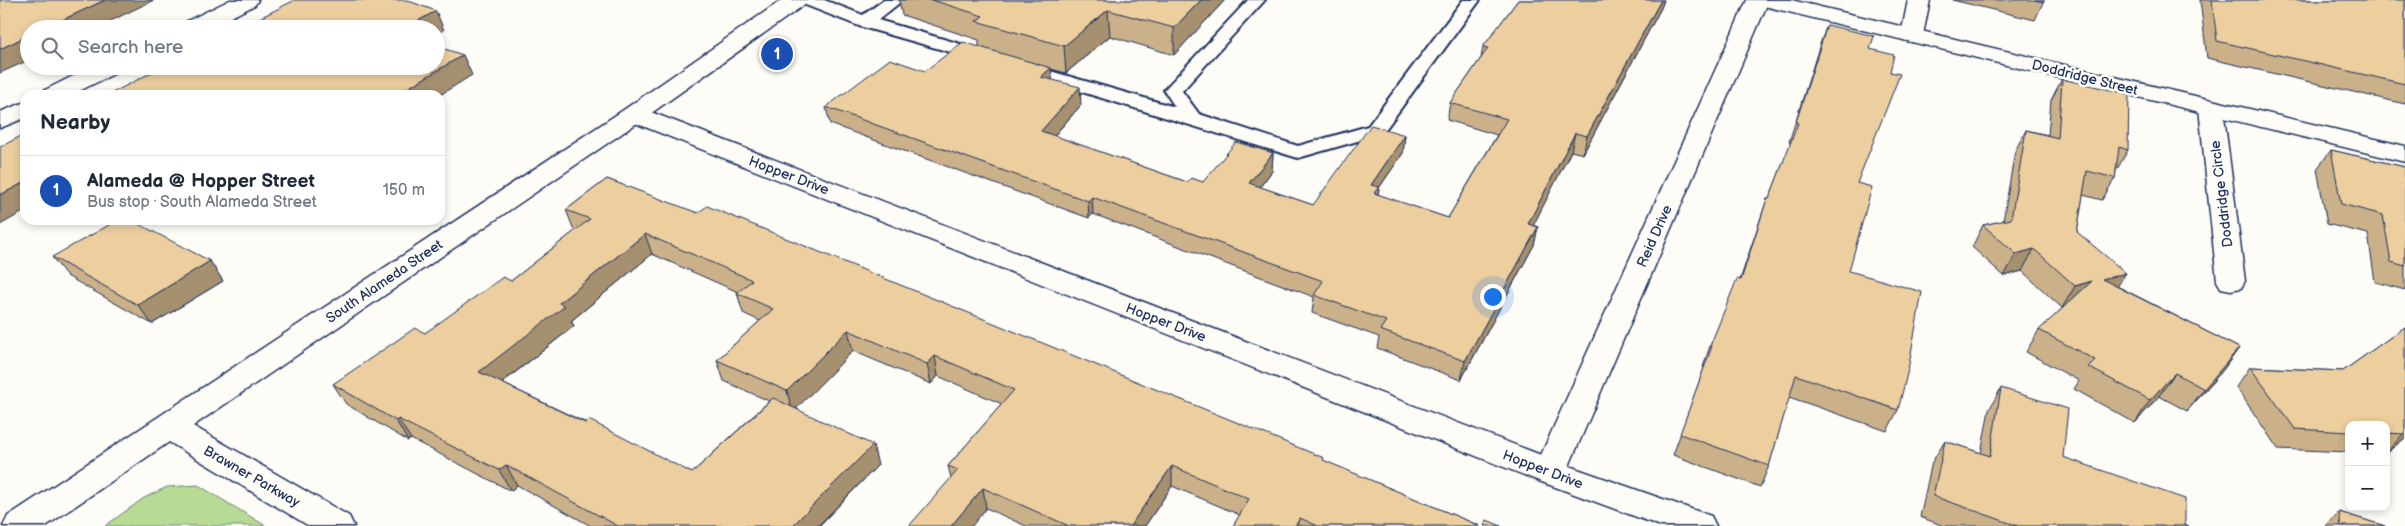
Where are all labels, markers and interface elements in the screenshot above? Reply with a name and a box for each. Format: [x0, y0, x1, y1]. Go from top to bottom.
search box [20, 20, 445, 75]
icon: search [38, 34, 66, 62]
pin: 1 [761, 35, 793, 73]
text: Search here [78, 36, 183, 59]
street label: Doddridge Street [2030, 56, 2140, 99]
text: Nearby [40, 110, 110, 135]
street label: Doddridge Circle [2207, 140, 2236, 248]
street label: Hopper Drive [746, 152, 831, 199]
text: Alameda @ Hopper Street [87, 170, 315, 193]
text: 1 [53, 181, 59, 200]
text: 150 m [383, 181, 425, 200]
text: Bus stop · South Alameda Street [87, 193, 317, 212]
street label: Reid Drive [1633, 202, 1676, 270]
street label: South Alameda Street [323, 236, 446, 327]
your location [1480, 284, 1506, 310]
street label: Hopper Drive [1123, 299, 1208, 346]
map controls [2345, 421, 2390, 511]
button: + [2345, 421, 2390, 466]
street label: Brawner Parkway [201, 442, 303, 511]
street label: Hopper Drive [1500, 446, 1585, 493]
button: − [2345, 466, 2390, 511]

